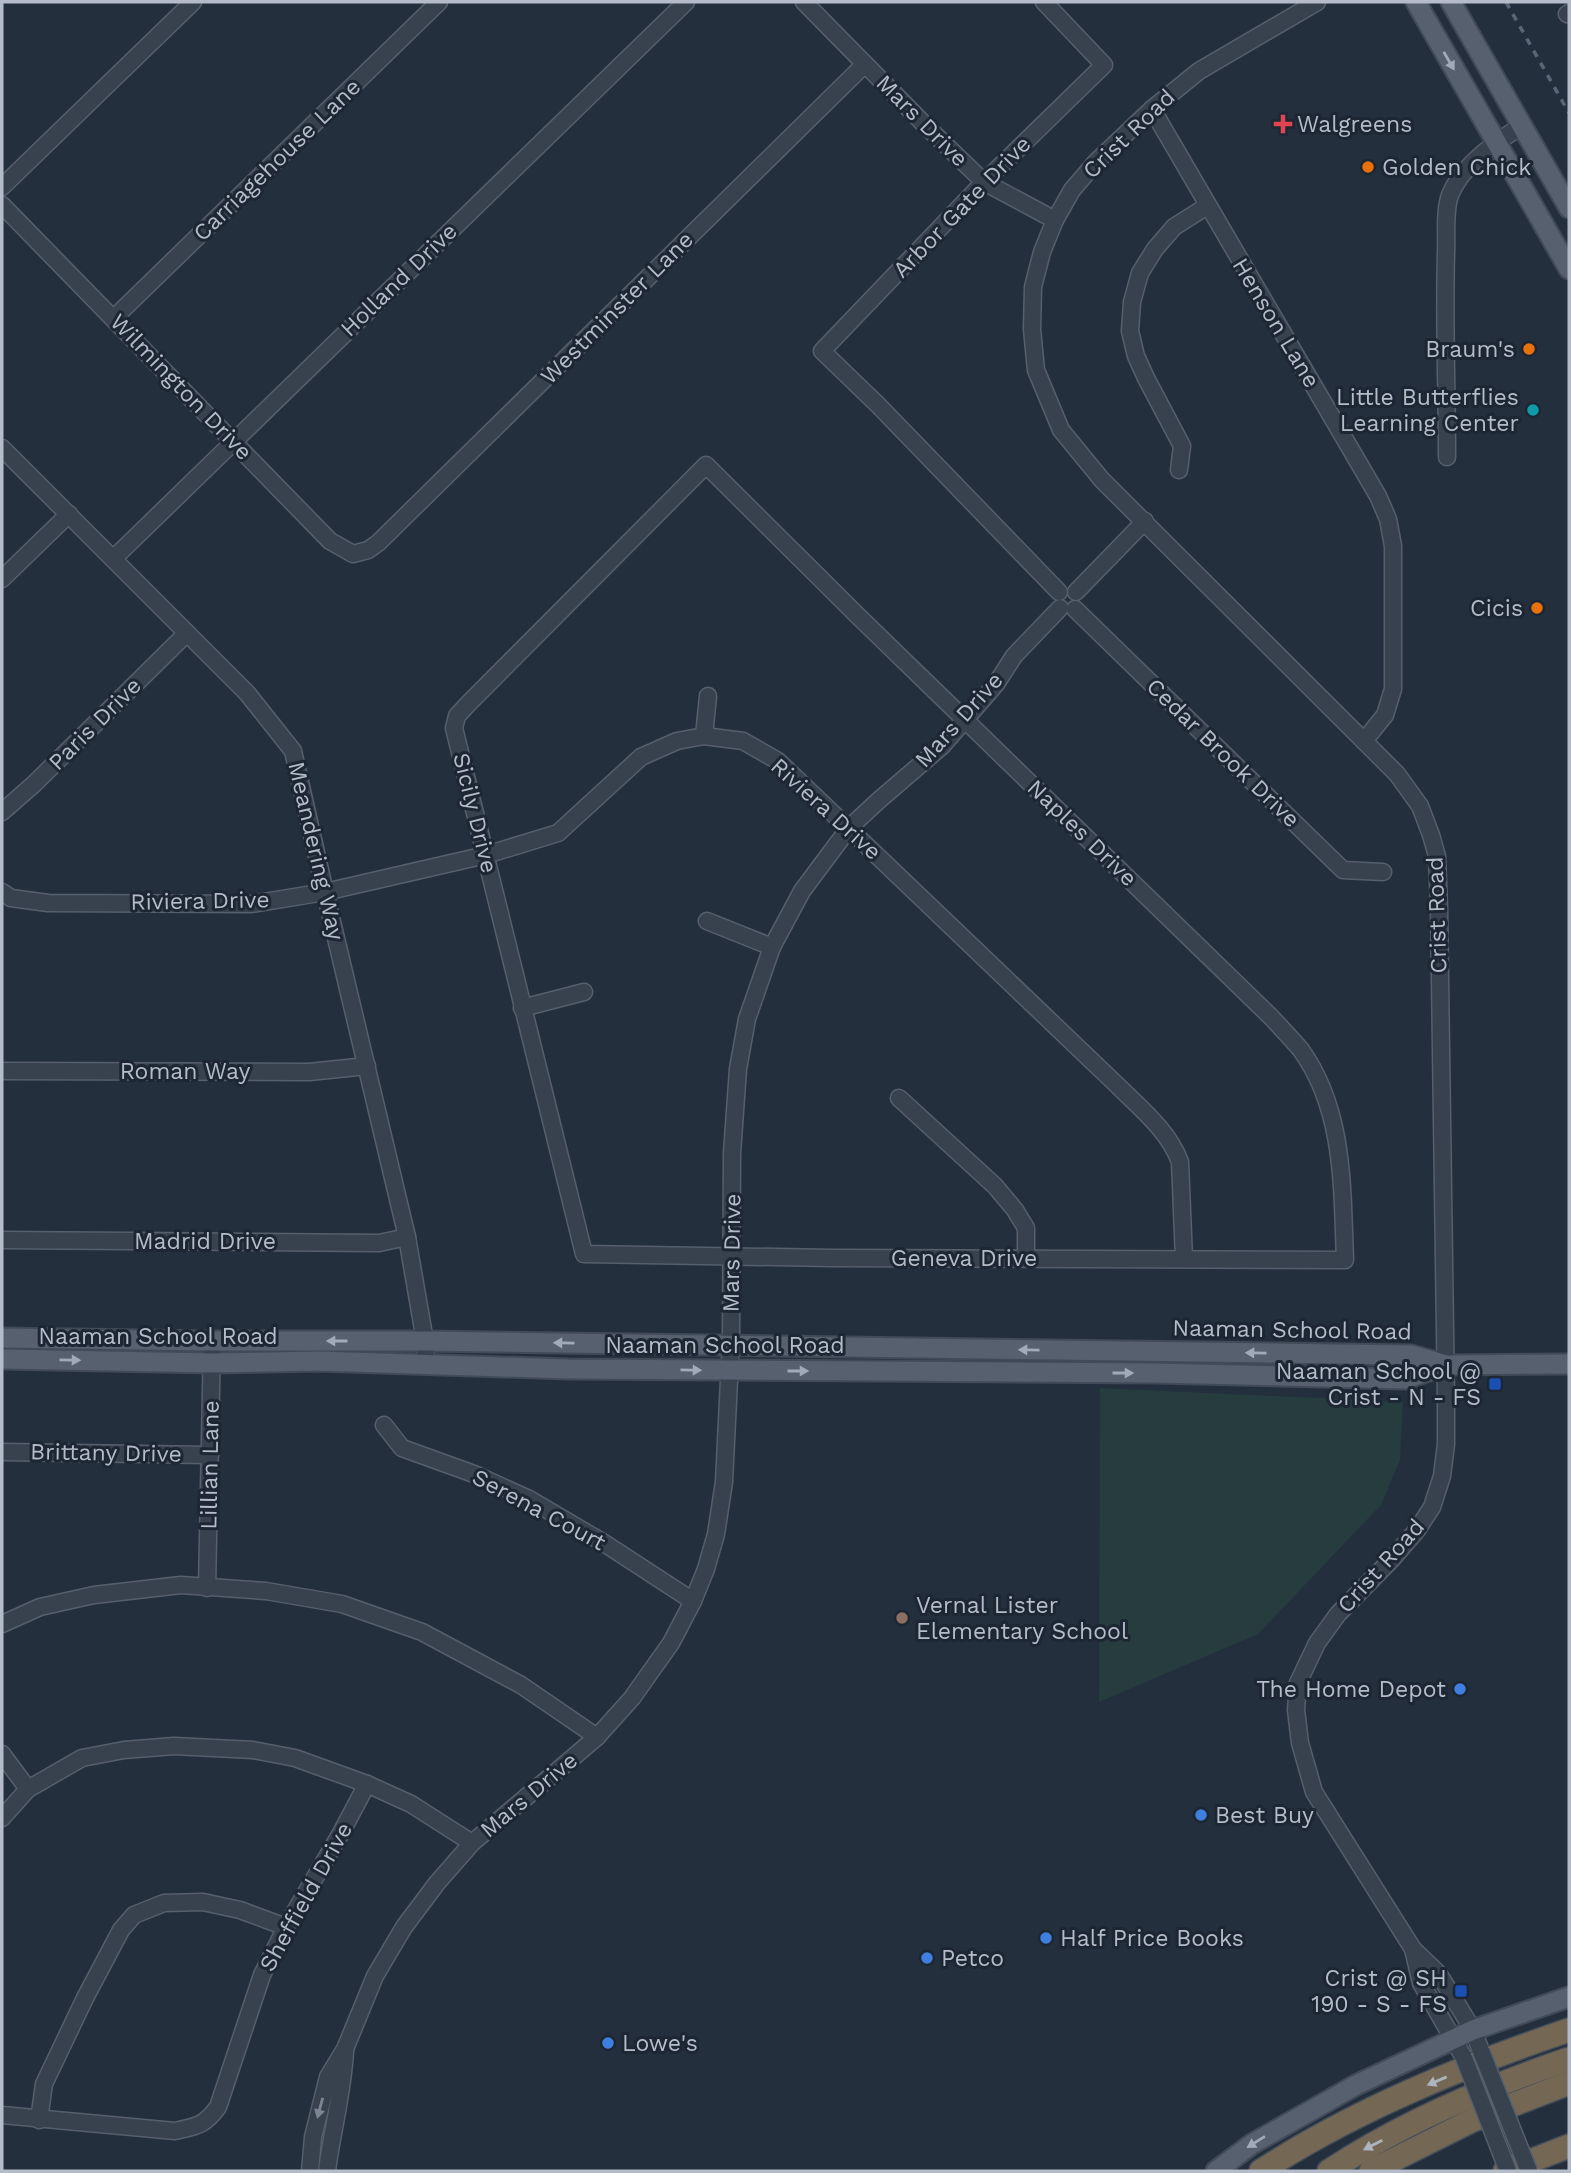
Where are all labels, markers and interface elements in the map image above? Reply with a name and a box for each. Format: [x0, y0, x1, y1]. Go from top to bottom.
one-way arrow [1443, 51, 1455, 71]
street label: Mars Drive [871, 70, 973, 172]
street label: Carriagehouse Lane [188, 73, 366, 247]
street label: Crist Road [1078, 84, 1180, 184]
place label: Walgreens [1297, 111, 1412, 138]
marker: Walgreens [1275, 116, 1291, 132]
street label: Arbor Gate Drive [887, 130, 1037, 284]
place label: Golden Chick [1382, 154, 1531, 181]
marker: Golden Chick [1360, 159, 1376, 175]
street label: Holland Drive [335, 218, 463, 342]
street label: Westminster Lane [535, 226, 699, 390]
street label: Henson Lane [1227, 253, 1325, 393]
street label: Wilmington Drive [104, 308, 258, 466]
place label: Braum's [1425, 336, 1515, 363]
marker: Braum's [1521, 341, 1537, 357]
place label: Little Butterflies Learning Center [1336, 384, 1519, 437]
marker: Little Butterflies Learning Center [1525, 402, 1541, 418]
place label: Cicis [1470, 595, 1523, 622]
marker: Cicis [1529, 600, 1545, 616]
street label: Mars Drive [909, 667, 1009, 773]
street label: Paris Drive [43, 672, 147, 776]
street label: Cedar Brook Drive [1141, 673, 1305, 833]
street label: Sicily Drive [447, 750, 503, 876]
street label: Riviera Drive [765, 752, 887, 866]
street label: Meandering Way [282, 759, 350, 943]
street label: Naples Drive [1022, 774, 1142, 892]
street label: Crist Road [1421, 856, 1453, 974]
street label: Riviera Drive [130, 886, 270, 916]
street label: Roman Way [120, 1058, 250, 1085]
street label: Mars Drive [717, 1193, 747, 1313]
street label: Madrid Drive [134, 1228, 276, 1255]
street label: Geneva Drive [891, 1245, 1037, 1272]
street label: Naaman School Road [1172, 1314, 1412, 1346]
street label: Naaman School Road [38, 1323, 278, 1350]
street label: Naaman School Road [605, 1332, 845, 1359]
one-way arrow [326, 1335, 348, 1347]
one-way arrow [553, 1338, 575, 1349]
one-way arrow [1017, 1344, 1039, 1356]
one-way arrow [1245, 1347, 1267, 1359]
one-way arrow [59, 1354, 81, 1366]
place label: Naaman School @ Crist - N - FS [1276, 1358, 1481, 1411]
one-way arrow [680, 1365, 702, 1376]
one-way arrow [787, 1365, 809, 1377]
one-way arrow [1112, 1367, 1134, 1379]
marker: Naaman School @ Crist - N - FS [1487, 1376, 1503, 1392]
street label: Lillian Lane [195, 1400, 225, 1530]
street label: Brittany Drive [30, 1438, 182, 1468]
street label: Serena Court [468, 1464, 611, 1557]
street label: Crist Road [1332, 1513, 1430, 1619]
place label: Vernal Lister Elementary School [916, 1592, 1128, 1645]
marker: Vernal Lister Elementary School [894, 1610, 910, 1626]
place label: The Home Depot [1256, 1676, 1446, 1703]
marker: The Home Depot [1452, 1681, 1468, 1697]
street label: Mars Drive [475, 1747, 583, 1843]
place label: Best Buy [1215, 1802, 1314, 1829]
marker: Best Buy [1193, 1807, 1209, 1823]
street label: Sheffield Drive [254, 1818, 358, 1976]
place label: Half Price Books [1060, 1925, 1244, 1952]
marker: Half Price Books [1038, 1930, 1054, 1946]
place label: Petco [941, 1945, 1004, 1972]
marker: Petco [919, 1950, 935, 1966]
place label: Crist @ SH 190 - S - FS [1311, 1965, 1447, 2018]
marker: Crist @ SH 190 - S - FS [1453, 1983, 1469, 1999]
place label: Lowe's [622, 2030, 698, 2057]
marker: Lowe's [600, 2035, 616, 2051]
one-way arrow [1427, 2075, 1447, 2087]
one-way arrow [314, 2097, 325, 2119]
one-way arrow [1247, 2136, 1266, 2148]
one-way arrow [1362, 2139, 1382, 2151]

